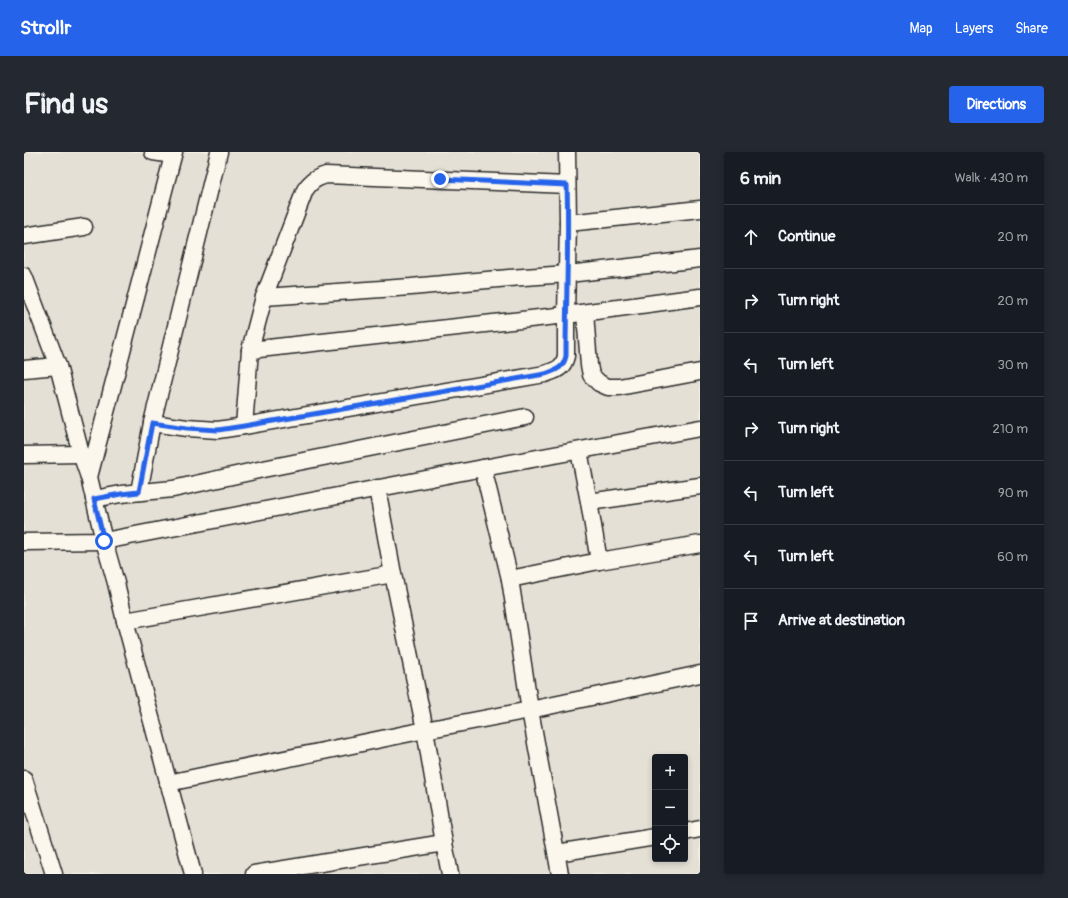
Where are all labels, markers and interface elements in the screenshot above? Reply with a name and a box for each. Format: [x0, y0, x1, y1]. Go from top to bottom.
text: Strollr [20, 16, 71, 40]
text: Map [910, 20, 933, 37]
text: Layers [955, 20, 993, 37]
text: Share [1015, 20, 1048, 37]
button: Directions [949, 86, 1044, 123]
text: Find us [24, 87, 108, 122]
text: 6 min [740, 168, 781, 189]
route end [431, 170, 449, 188]
text: Walk · 430 m [954, 170, 1028, 186]
icon: ahead [740, 226, 762, 248]
text: Continue [778, 227, 836, 246]
text: 20 m [997, 229, 1028, 245]
icon: right [740, 290, 762, 312]
text: Turn right [778, 291, 839, 310]
text: 20 m [997, 293, 1028, 309]
icon: left [740, 354, 762, 376]
text: Turn left [778, 355, 834, 374]
text: 30 m [998, 357, 1028, 373]
icon: right [740, 418, 762, 440]
text: Turn right [778, 419, 839, 438]
text: 210 m [992, 421, 1028, 437]
icon: left [740, 482, 762, 504]
text: Turn left [778, 483, 834, 502]
text: 90 m [998, 485, 1028, 501]
route start [95, 532, 113, 550]
icon: left [740, 546, 762, 568]
text: Turn left [778, 547, 834, 566]
text: 60 m [997, 549, 1028, 565]
icon: arrive [740, 610, 762, 632]
text: Arrive at destination [778, 611, 905, 630]
map controls [652, 754, 688, 862]
button: + [652, 754, 688, 790]
button: − [652, 790, 688, 826]
button: locate [652, 826, 688, 862]

